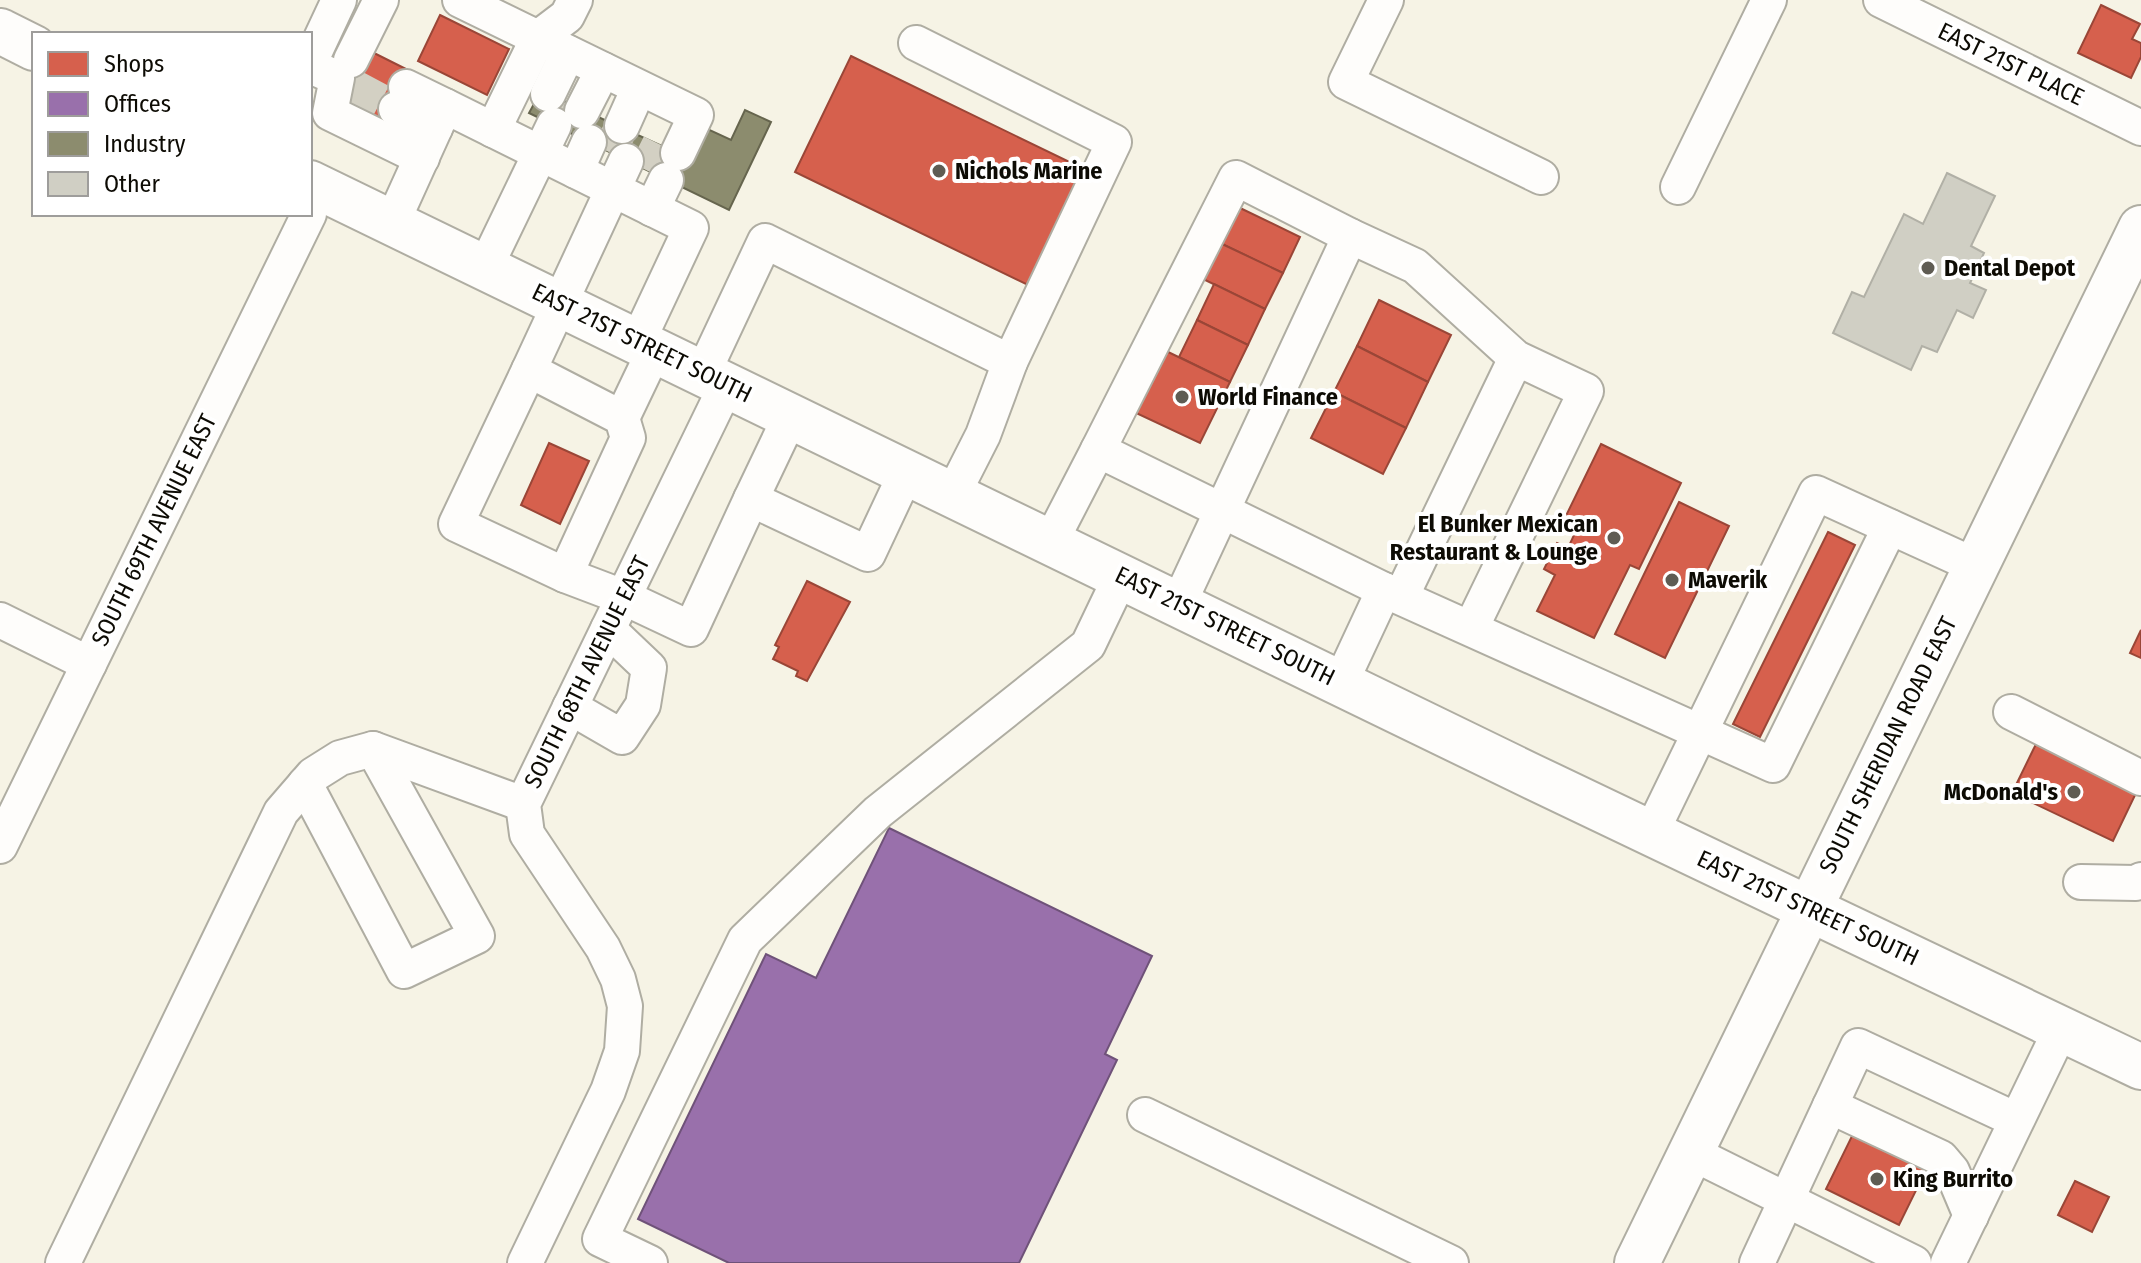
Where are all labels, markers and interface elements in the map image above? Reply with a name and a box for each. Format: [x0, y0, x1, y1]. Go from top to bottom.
street label: EAST 21ST PLACE [1934, 17, 2088, 111]
legend [32, 32, 312, 216]
text: Shops [104, 50, 164, 78]
text: Offices [104, 90, 171, 118]
text: Industry [104, 130, 186, 158]
place label: Nichols Marine [955, 157, 1102, 185]
marker: Nichols Marine [930, 162, 948, 180]
text: Other [104, 170, 160, 198]
place label: Dental Depot [1944, 254, 2076, 282]
marker: Dental Depot [1919, 259, 1937, 277]
street label: EAST 21ST STREET SOUTH [527, 278, 757, 408]
place label: World Finance [1198, 383, 1338, 411]
marker: World Finance [1173, 388, 1191, 406]
street label: SOUTH 69TH AVENUE EAST [86, 410, 222, 650]
place label: El Bunker Mexican Restaurant & Lounge [1390, 510, 1598, 566]
marker: El Bunker Mexican Restaurant & Lounge [1605, 529, 1623, 547]
street label: SOUTH 68TH AVENUE EAST [519, 551, 655, 793]
street label: EAST 21ST STREET SOUTH [1110, 561, 1340, 691]
place label: Maverik [1688, 566, 1768, 594]
marker: Maverik [1663, 571, 1681, 589]
street label: SOUTH SHERIDAN ROAD EAST [1814, 612, 1962, 878]
place label: McDonald's [1944, 778, 2058, 806]
marker: McDonald's [2065, 783, 2083, 801]
street label: EAST 21ST STREET SOUTH [1693, 844, 1923, 972]
place label: King Burrito [1893, 1165, 2013, 1193]
marker: King Burrito [1868, 1170, 1886, 1188]

